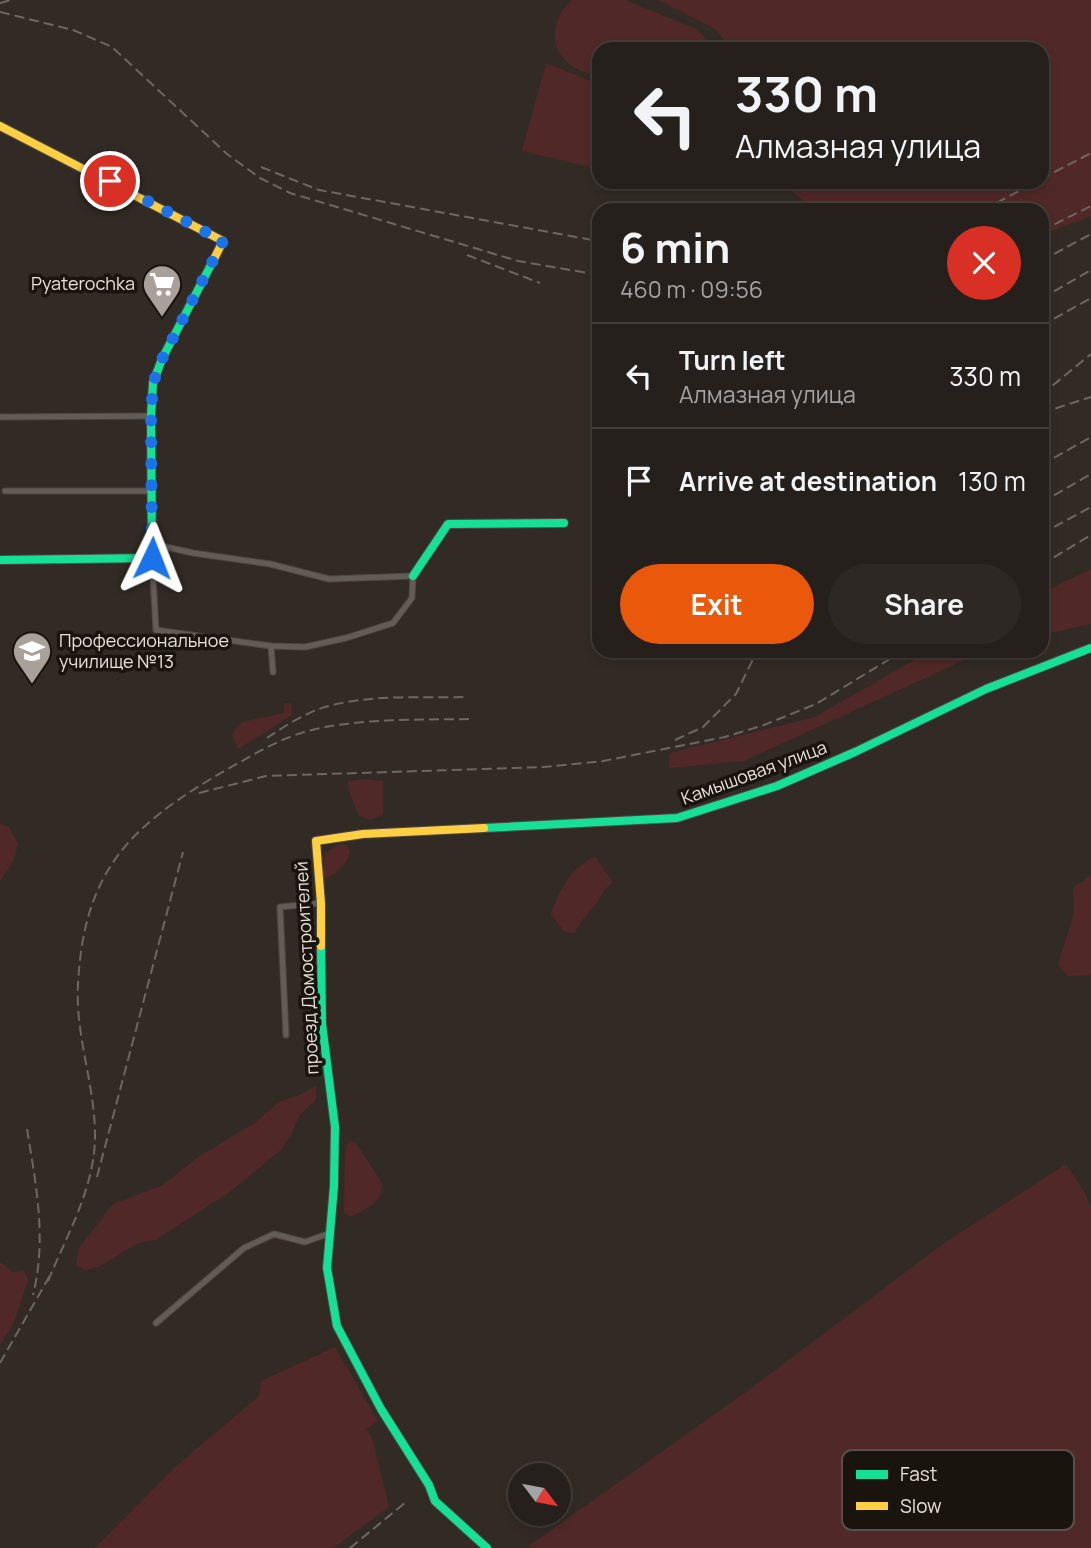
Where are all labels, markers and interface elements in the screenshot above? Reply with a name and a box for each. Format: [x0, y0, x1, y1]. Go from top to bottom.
text: 330 m [735, 60, 878, 127]
icon: left [620, 70, 711, 161]
text: Алмазная улица [735, 124, 981, 168]
pin [80, 151, 140, 211]
icon: arrive [91, 162, 129, 200]
text: 6 min [620, 218, 730, 276]
button: close [947, 226, 1021, 300]
supermarket icon: Pyaterochka [141, 263, 183, 318]
place label: Pyaterochka [31, 271, 135, 295]
text: 460 m · 09:56 [620, 273, 763, 305]
text: Turn left [679, 342, 786, 378]
icon: left [620, 357, 658, 395]
text: 330 m [949, 358, 1021, 394]
text: Алмазная улица [679, 378, 856, 410]
icon: arrive [620, 462, 658, 500]
text: Arrive at destination [679, 463, 937, 499]
text: 130 m [958, 463, 1026, 499]
position arrow [115, 521, 189, 595]
button: Exit [620, 564, 814, 644]
button: Share [828, 564, 1021, 644]
place label: Профессиональное училище №13 [59, 628, 229, 673]
school or university icon: Профессиональное училище №13 [11, 630, 53, 685]
street label: Камышовая улица [677, 735, 830, 810]
street label: проезд Домостроителей [288, 861, 324, 1075]
legend [842, 1450, 1074, 1530]
text: Fast [900, 1461, 937, 1487]
north arrow [508, 1463, 570, 1526]
map controls [508, 1463, 571, 1526]
text: Slow [900, 1493, 942, 1519]

